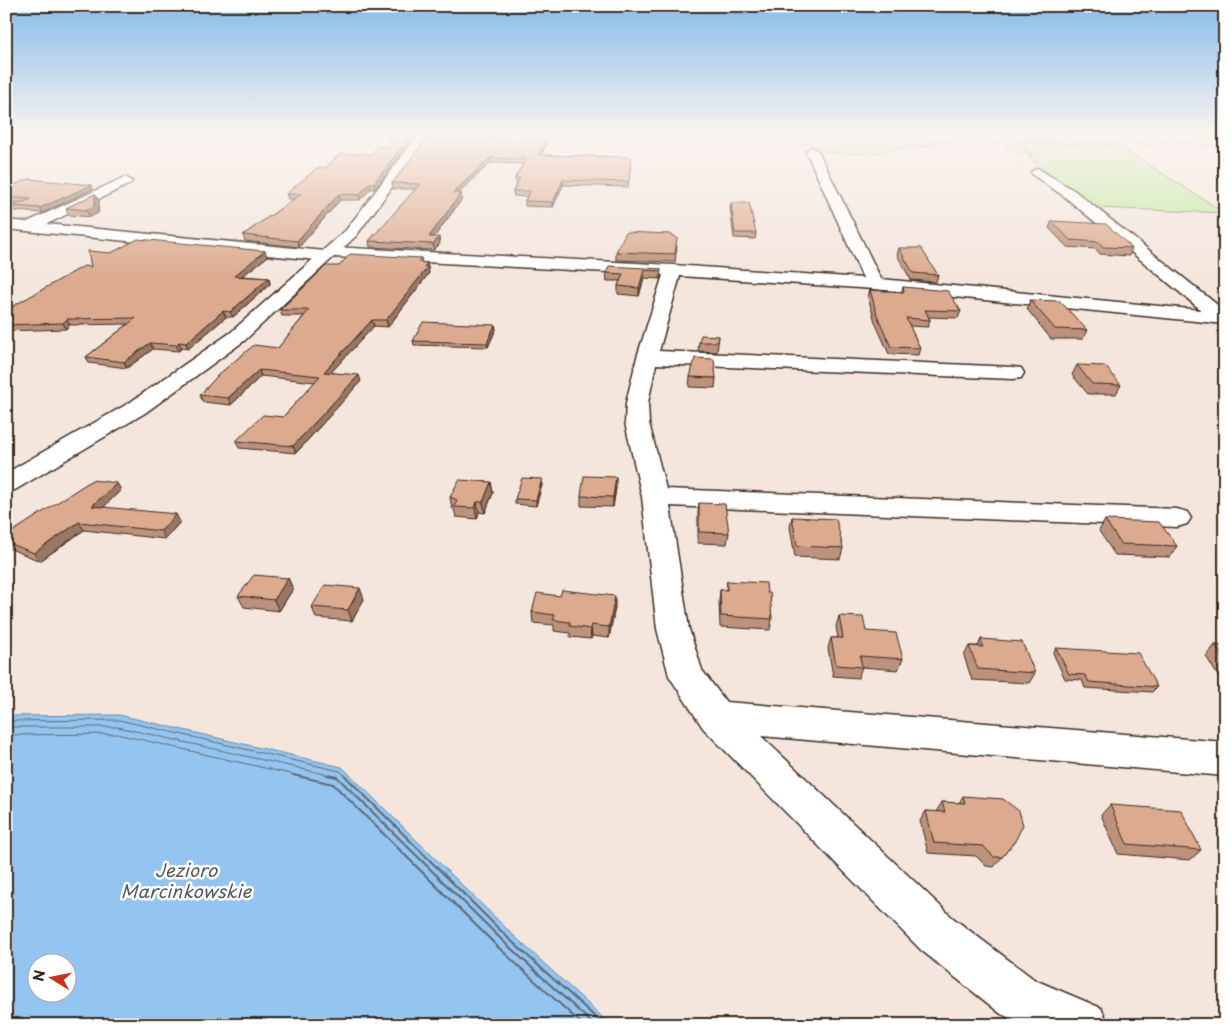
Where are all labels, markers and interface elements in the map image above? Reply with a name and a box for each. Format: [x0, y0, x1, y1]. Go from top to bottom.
water label: Jezioro Marcinkowskie [121, 856, 253, 904]
north arrow [28, 954, 78, 1004]
text: N [27, 968, 50, 983]

